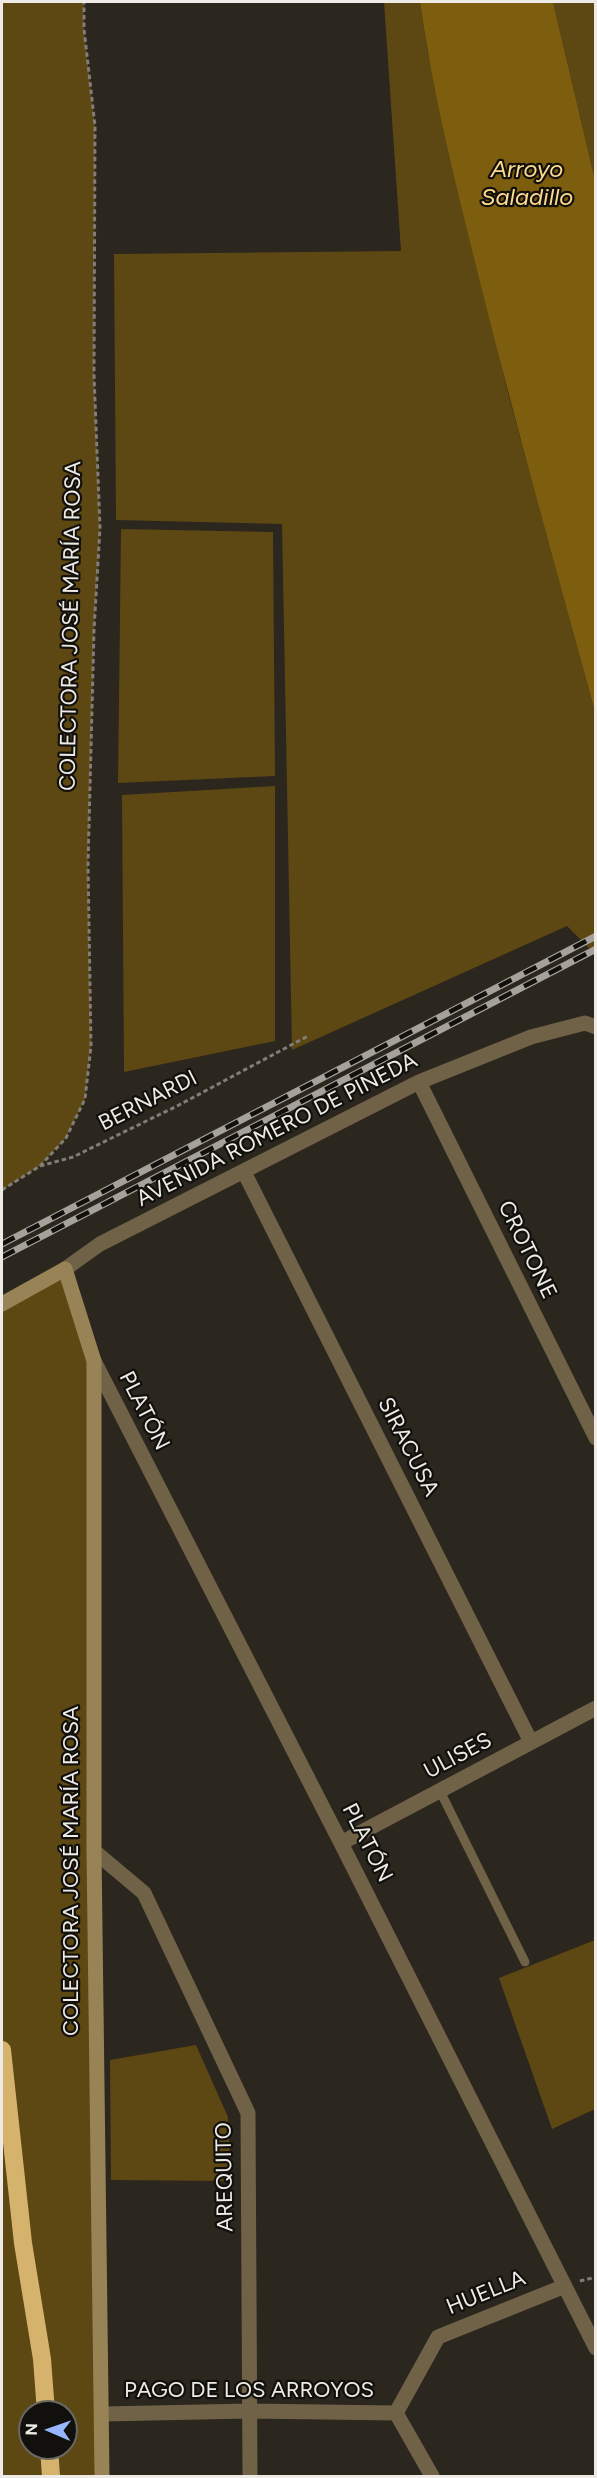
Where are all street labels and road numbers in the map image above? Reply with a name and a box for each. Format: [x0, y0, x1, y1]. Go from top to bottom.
street label: COLECTORA JOSÉ MARÍA ROSA [55, 461, 87, 791]
street label: AVENIDA ROMERO DE PINEDA [132, 1047, 422, 1213]
street label: BERNARDI [94, 1065, 202, 1137]
street label: CROTONE [492, 1197, 562, 1303]
street label: PLATÓN [113, 1367, 175, 1455]
street label: SIRACUSA [372, 1393, 444, 1501]
street label: COLECTORA JOSÉ MARÍA ROSA [59, 1706, 85, 2036]
street label: ULISES [420, 1727, 496, 1785]
street label: PLATÓN [336, 1799, 398, 1887]
street label: AREQUITO [211, 2122, 239, 2232]
street label: HUELLA [443, 2265, 529, 2321]
street label: PAGO DE LOS ARROYOS [124, 2378, 374, 2404]

